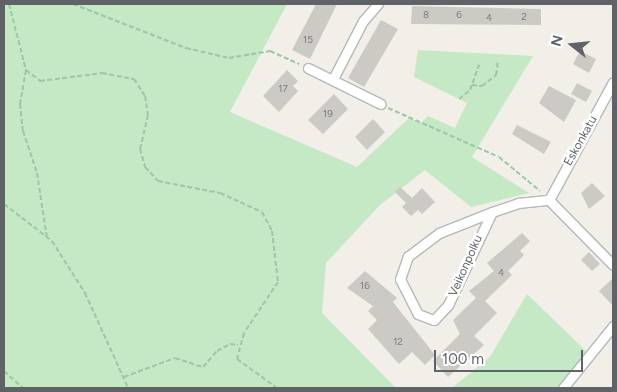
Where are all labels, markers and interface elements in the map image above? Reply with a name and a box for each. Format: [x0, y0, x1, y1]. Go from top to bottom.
house number: 8 [423, 9, 429, 21]
house number: 6 [456, 9, 462, 21]
house number: 2 [521, 11, 527, 23]
house number: 4 [486, 12, 492, 24]
north arrow [547, 20, 597, 70]
text: N [547, 33, 567, 48]
house number: 15 [303, 34, 313, 46]
house number: 17 [278, 83, 288, 95]
house number: 19 [323, 108, 333, 120]
street label: Eskonkatu [561, 113, 601, 169]
street label: Veikonpolku [446, 233, 486, 299]
house number: 4 [498, 267, 504, 279]
house number: 16 [360, 280, 370, 292]
house number: 12 [393, 336, 403, 348]
scale bar [437, 340, 586, 372]
text: 100 m [442, 350, 484, 368]

